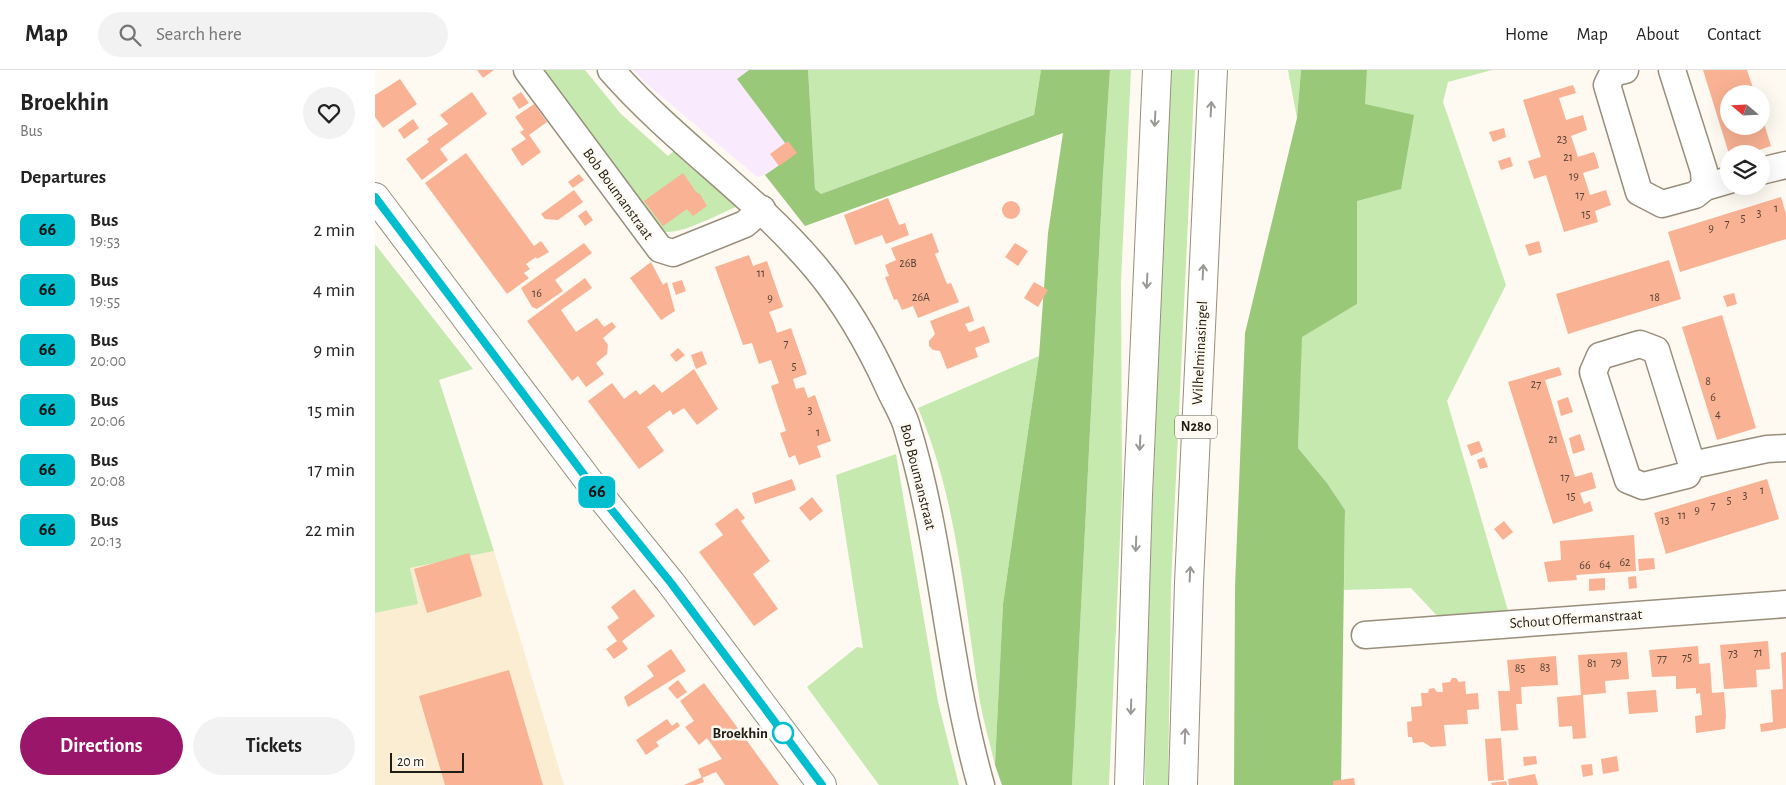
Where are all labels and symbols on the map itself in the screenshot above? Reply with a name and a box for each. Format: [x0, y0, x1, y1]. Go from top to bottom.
north arrow [1720, 85, 1770, 135]
one-way arrow [1206, 102, 1215, 118]
one-way arrow [1150, 110, 1159, 126]
house number: 23 [1557, 133, 1567, 145]
street label: Bob Boumanstraat [580, 146, 656, 242]
house number: 21 [1563, 151, 1573, 163]
house number: 19 [1569, 170, 1579, 182]
house number: 17 [1575, 189, 1585, 201]
house number: 1 [1774, 202, 1778, 214]
house number: 3 [1757, 207, 1762, 219]
house number: 15 [1581, 208, 1591, 220]
house number: 5 [1740, 212, 1746, 224]
house number: 7 [1724, 217, 1730, 229]
house number: 9 [1708, 222, 1714, 234]
house number: 26B [899, 257, 917, 269]
one-way arrow [1199, 264, 1208, 280]
house number: 11 [757, 267, 765, 279]
one-way arrow [1143, 273, 1152, 289]
house number: 16 [532, 287, 542, 299]
house number: 26A [912, 291, 930, 303]
house number: 18 [1650, 291, 1660, 303]
house number: 9 [767, 292, 773, 304]
street label: Wilhelminasingel [1190, 301, 1210, 405]
house number: 7 [783, 337, 789, 349]
house number: 5 [791, 360, 797, 372]
house number: 8 [1705, 375, 1711, 387]
house number: 27 [1531, 378, 1541, 390]
house number: 6 [1710, 391, 1716, 403]
house number: 3 [808, 404, 813, 416]
house number: 4 [1715, 408, 1721, 420]
road number: N280 [1175, 416, 1217, 438]
street label: Bob Boumanstraat [898, 423, 938, 532]
house number: 1 [816, 426, 820, 438]
house number: 21 [1548, 433, 1558, 445]
one-way arrow [1135, 435, 1145, 451]
house number: 17 [1560, 471, 1570, 483]
line badge: 66 [575, 476, 619, 508]
house number: 1 [1760, 484, 1764, 496]
house number: 3 [1743, 489, 1748, 501]
house number: 15 [1566, 490, 1576, 502]
house number: 5 [1726, 494, 1732, 506]
house number: 7 [1710, 499, 1716, 511]
house number: 9 [1694, 504, 1700, 516]
house number: 11 [1678, 509, 1686, 521]
house number: 13 [1660, 514, 1670, 526]
one-way arrow [1131, 536, 1141, 552]
house number: 62 [1619, 556, 1631, 568]
house number: 64 [1599, 558, 1611, 570]
house number: 66 [1579, 559, 1591, 571]
one-way arrow [1185, 566, 1194, 582]
street label: Schout Offermanstraat [1509, 607, 1643, 631]
house number: 71 [1753, 646, 1763, 658]
house number: 73 [1728, 647, 1738, 659]
house number: 75 [1682, 651, 1692, 663]
house number: 77 [1657, 652, 1667, 664]
house number: 79 [1611, 656, 1622, 668]
house number: 81 [1587, 657, 1597, 669]
house number: 83 [1540, 661, 1550, 673]
house number: 85 [1515, 662, 1525, 674]
one-way arrow [1126, 698, 1136, 714]
marker: Broekhin [772, 722, 794, 744]
place label: Broekhin [712, 726, 768, 741]
one-way arrow [1180, 729, 1190, 745]
scale bar [390, 750, 464, 773]

